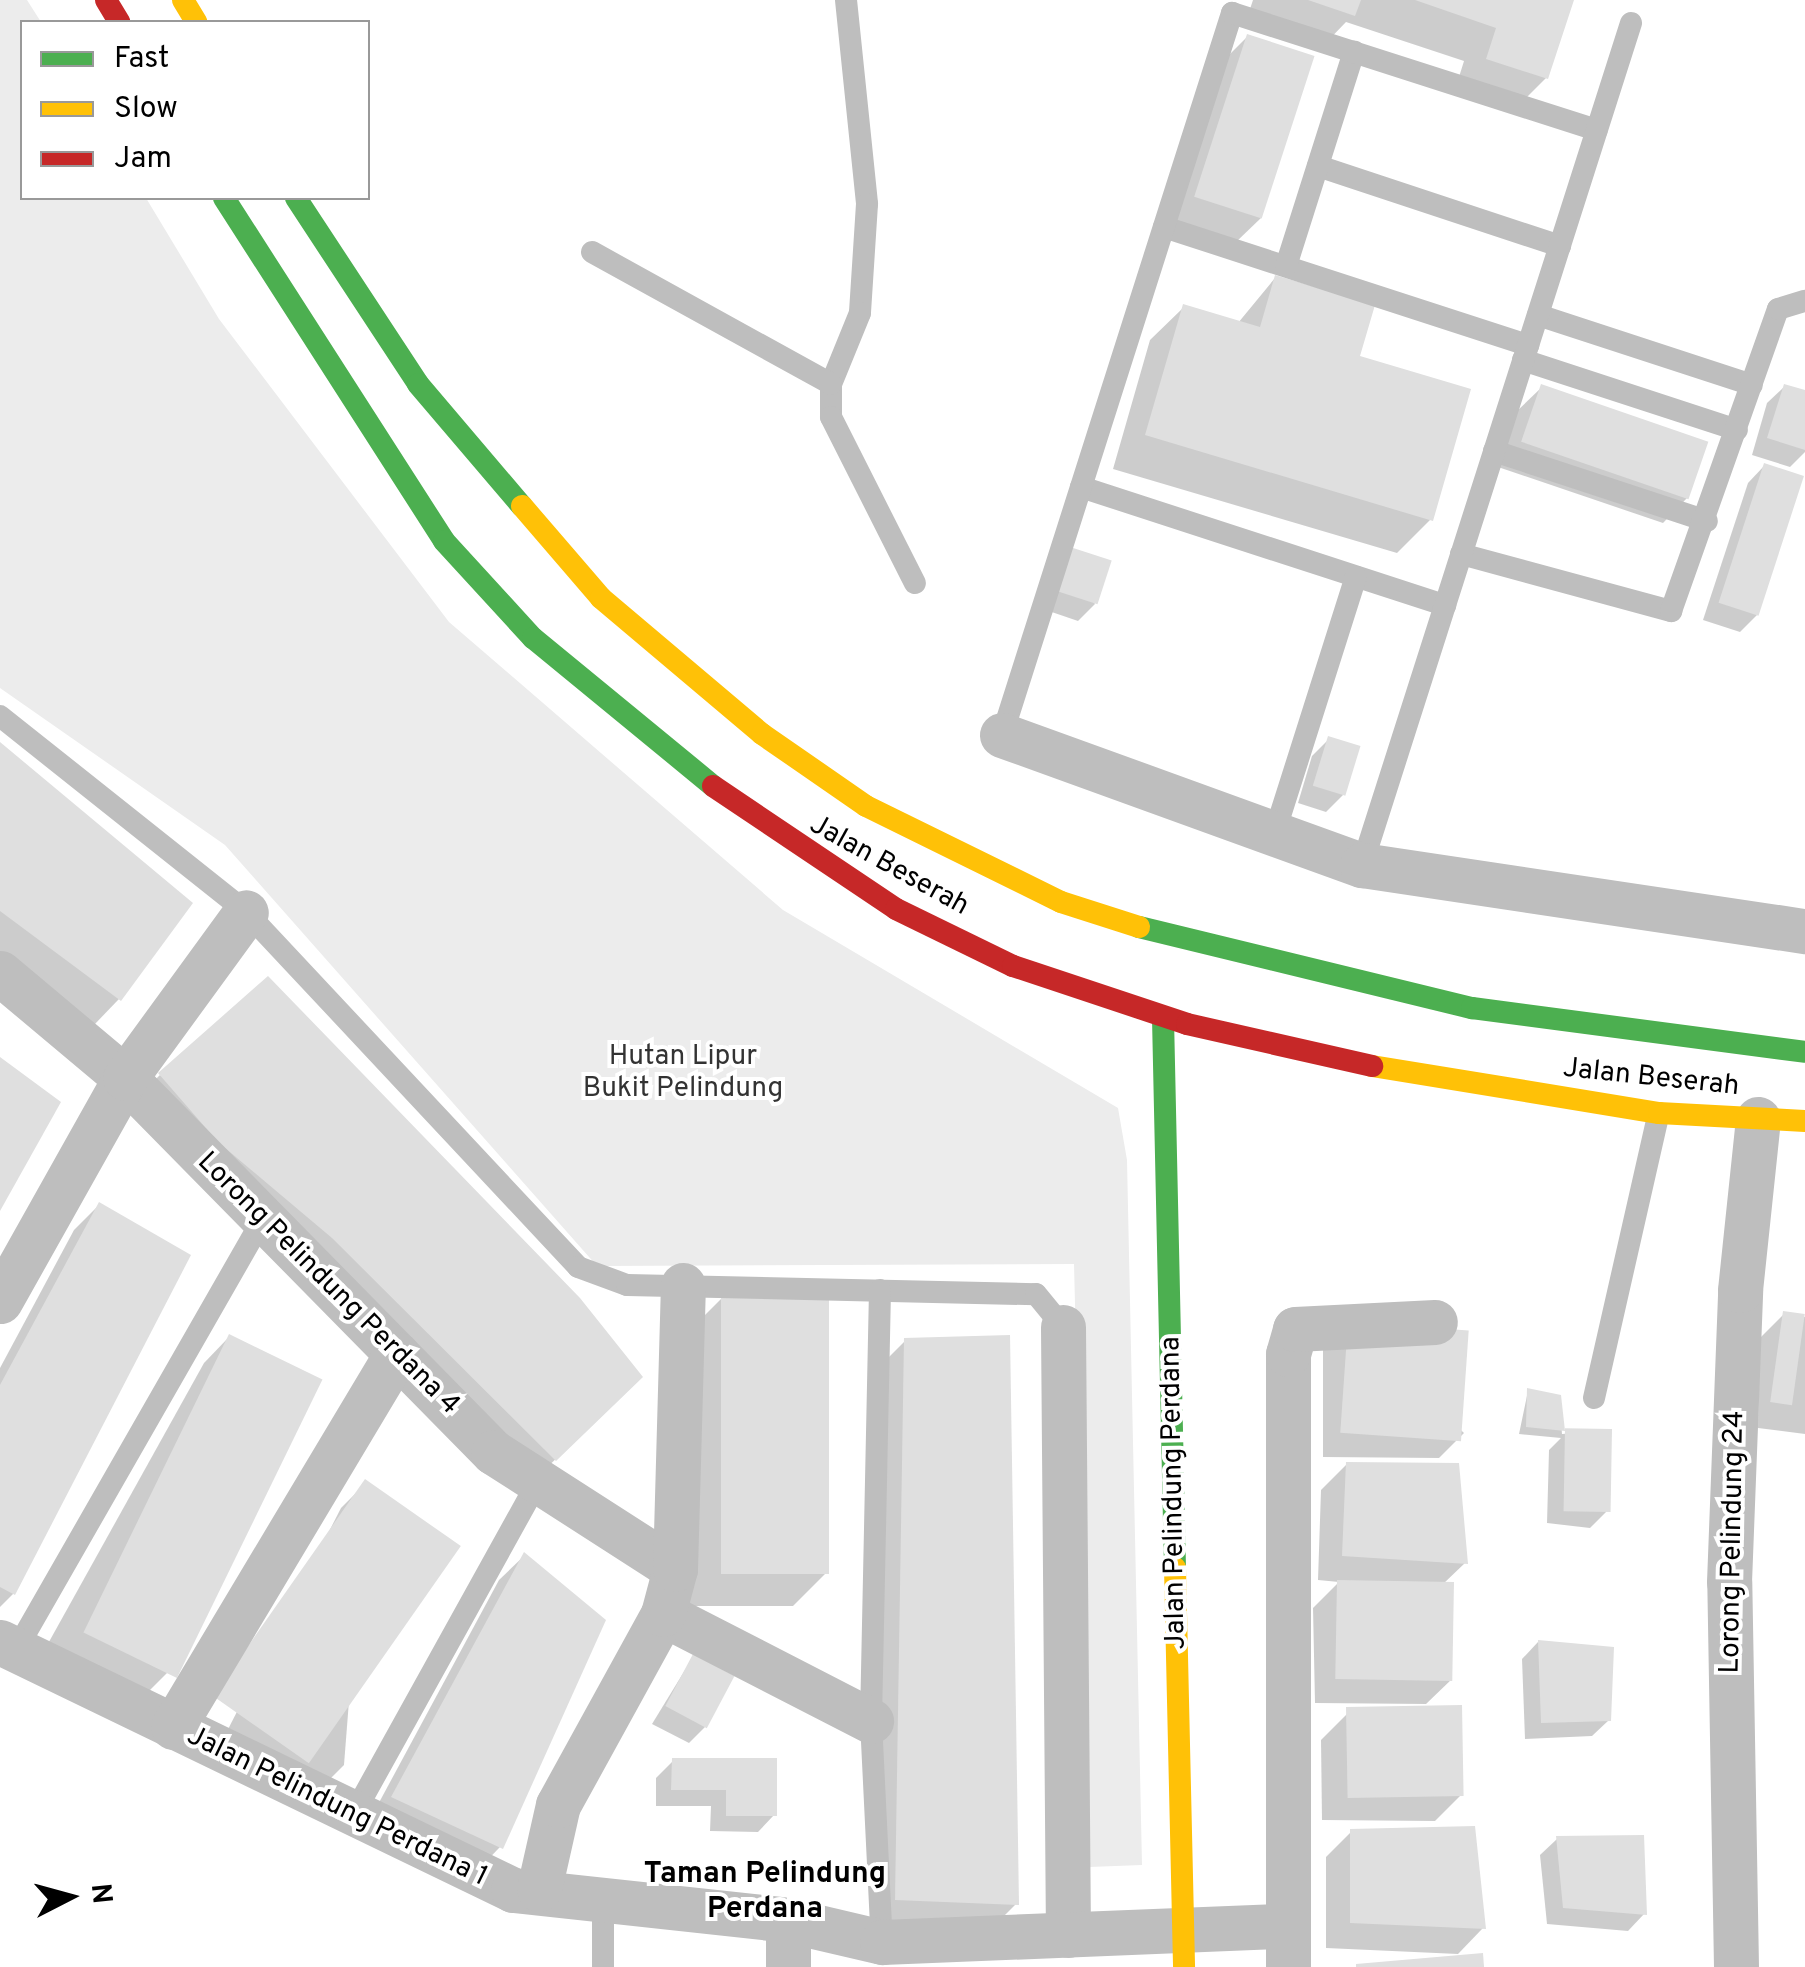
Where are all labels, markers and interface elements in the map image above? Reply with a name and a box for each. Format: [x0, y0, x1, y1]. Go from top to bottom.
legend [20, 20, 370, 200]
text: Fast [114, 41, 169, 78]
text: Slow [114, 91, 178, 128]
text: Jam [114, 141, 172, 178]
street label: Jalan Beserah [803, 808, 975, 924]
park label: Hutan Lipur Bukit Pelindung [583, 1040, 783, 1106]
street label: Jalan Beserah [1561, 1052, 1741, 1104]
street label: Lorong Pelindung Perdana 4 [190, 1146, 466, 1422]
street label: Jalan Pelindung Perdana [1154, 1336, 1194, 1650]
street label: Lorong Pelindung 24 [1714, 1410, 1752, 1674]
street label: Jalan Pelindung Perdana 1 [181, 1720, 493, 1894]
north arrow [20, 1847, 120, 1947]
district label: Taman Pelindung Perdana [644, 1857, 886, 1928]
text: N [81, 1882, 119, 1906]

